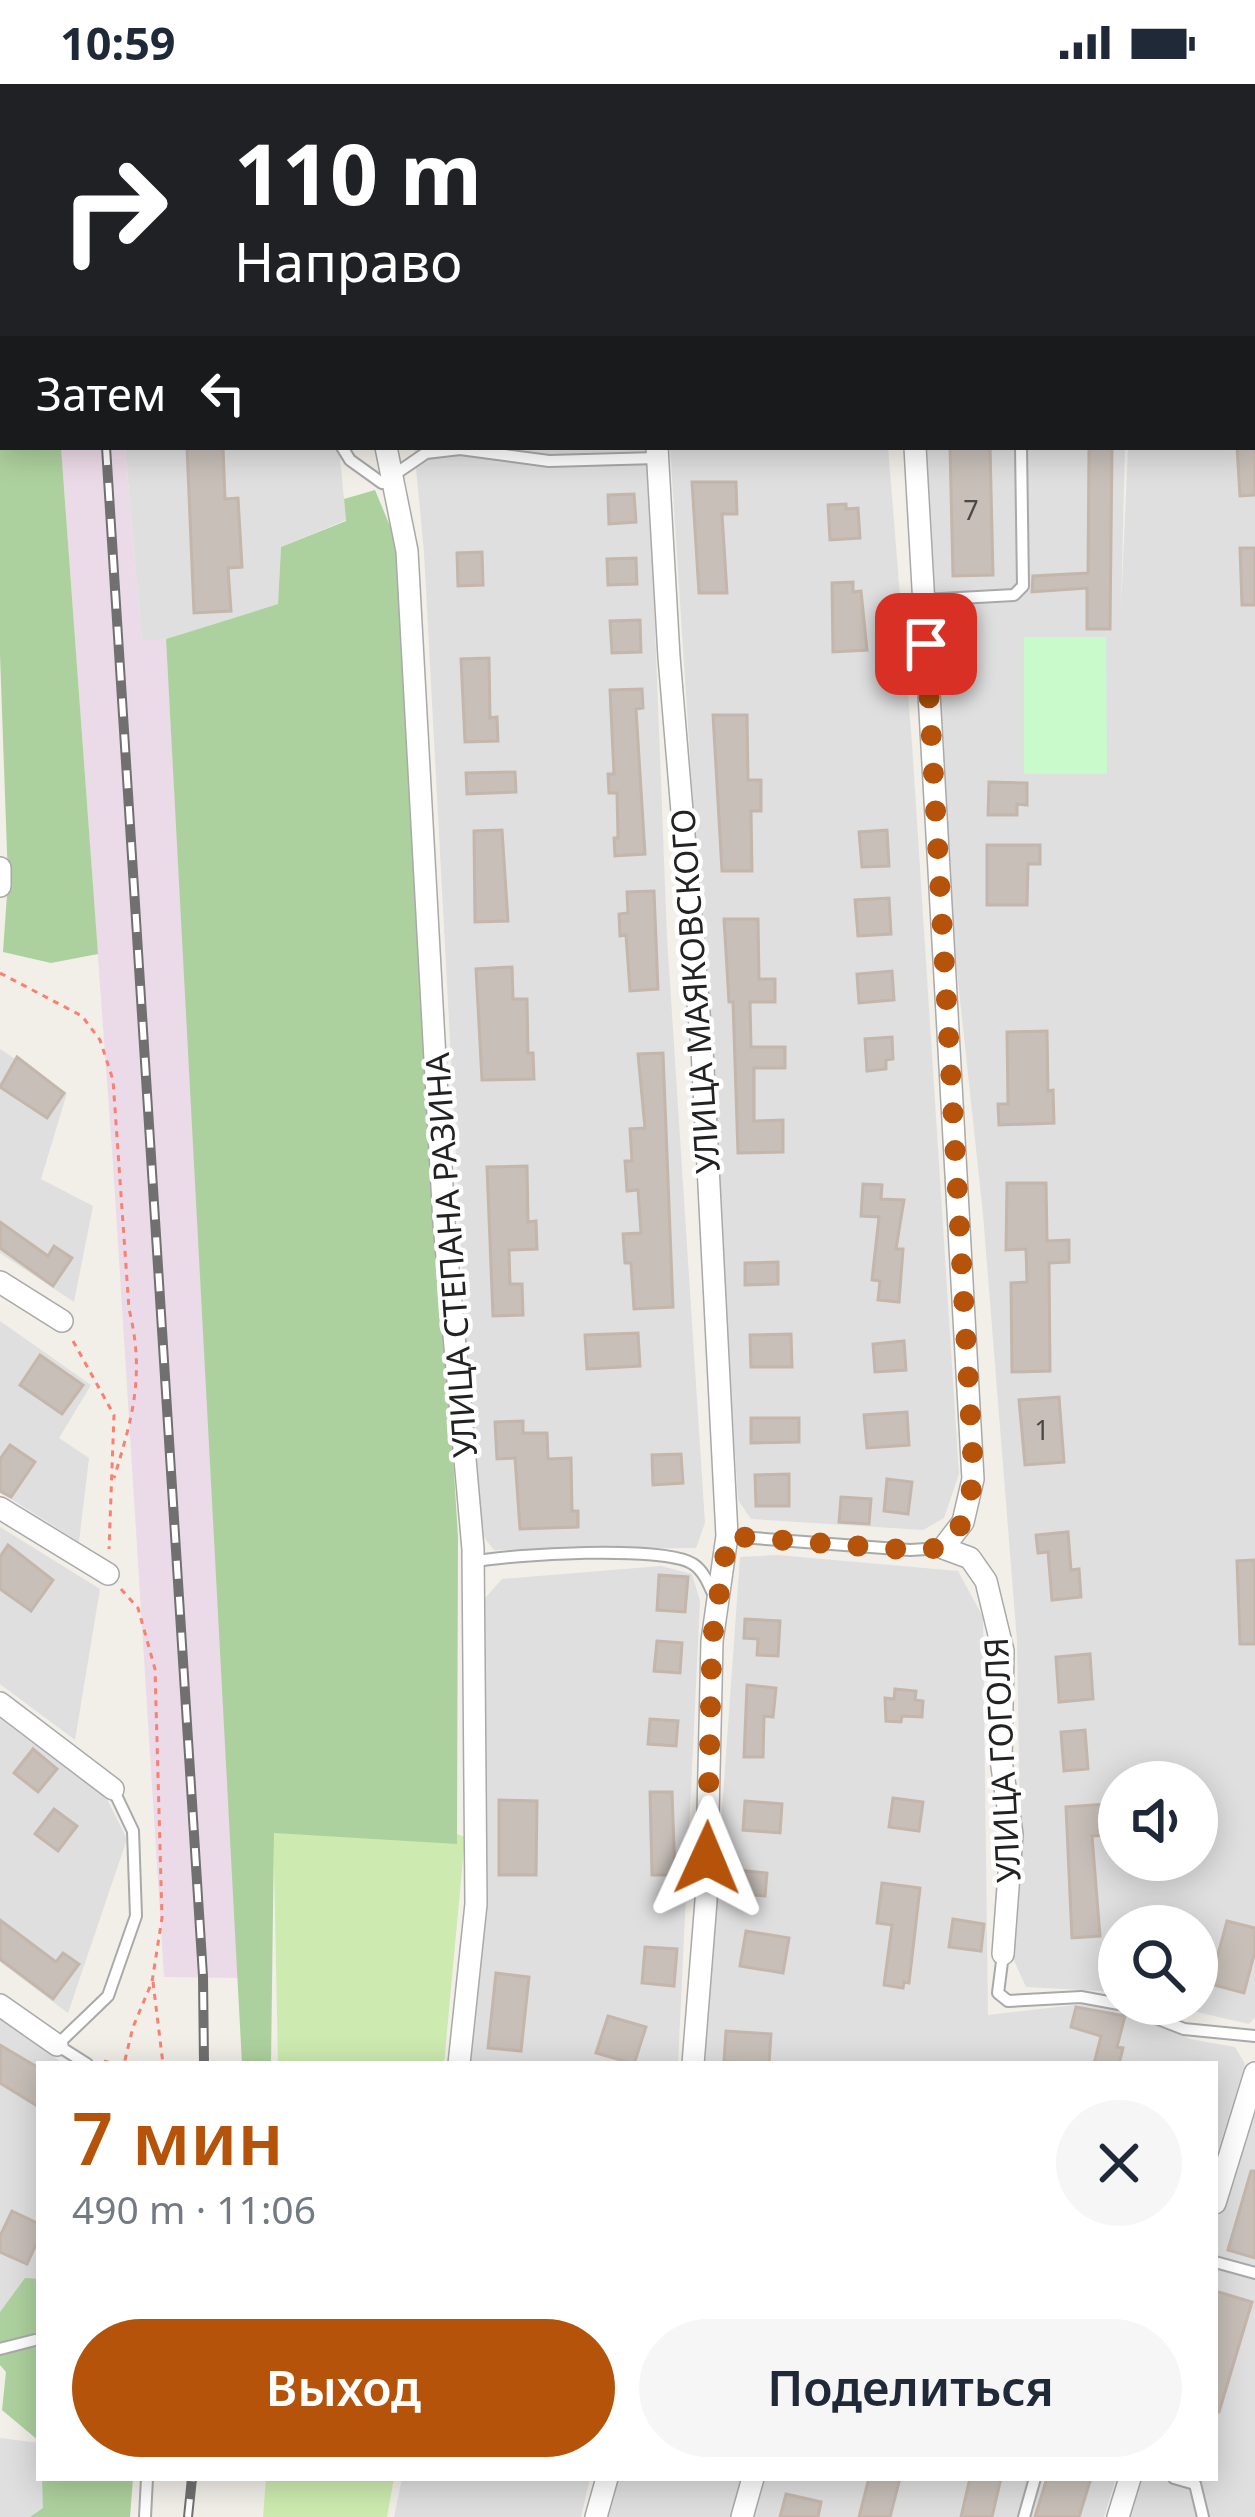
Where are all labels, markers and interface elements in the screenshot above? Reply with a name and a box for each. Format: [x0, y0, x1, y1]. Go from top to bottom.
text: 10:59 [60, 12, 176, 73]
text: 110 m [234, 115, 482, 230]
icon: right [36, 132, 192, 288]
text: Направо [234, 224, 462, 298]
icon: left [190, 360, 256, 426]
text: Затем [36, 363, 166, 424]
house number: 7 [963, 491, 979, 528]
pin [875, 593, 977, 695]
icon: arrive [893, 611, 959, 677]
street label: УЛИЦА МАЯКОВСКОГО [659, 807, 730, 1175]
street label: УЛИЦА СТЕПАНА РАЗИНА [414, 1050, 487, 1459]
house number: 1 [1034, 1411, 1050, 1448]
street label: УЛИЦА ГОГОЛЯ [973, 1636, 1030, 1884]
map controls [1098, 1761, 1218, 2025]
button: sound [1098, 1761, 1218, 1881]
position arrow [644, 1795, 770, 1921]
button: search [1098, 1905, 1218, 2025]
text: 7 мин [72, 2088, 283, 2186]
button: close [1056, 2100, 1182, 2226]
text: 490 m · 11:06 [72, 2182, 316, 2235]
button: Выход [72, 2319, 615, 2457]
button: Поделиться [639, 2319, 1182, 2457]

